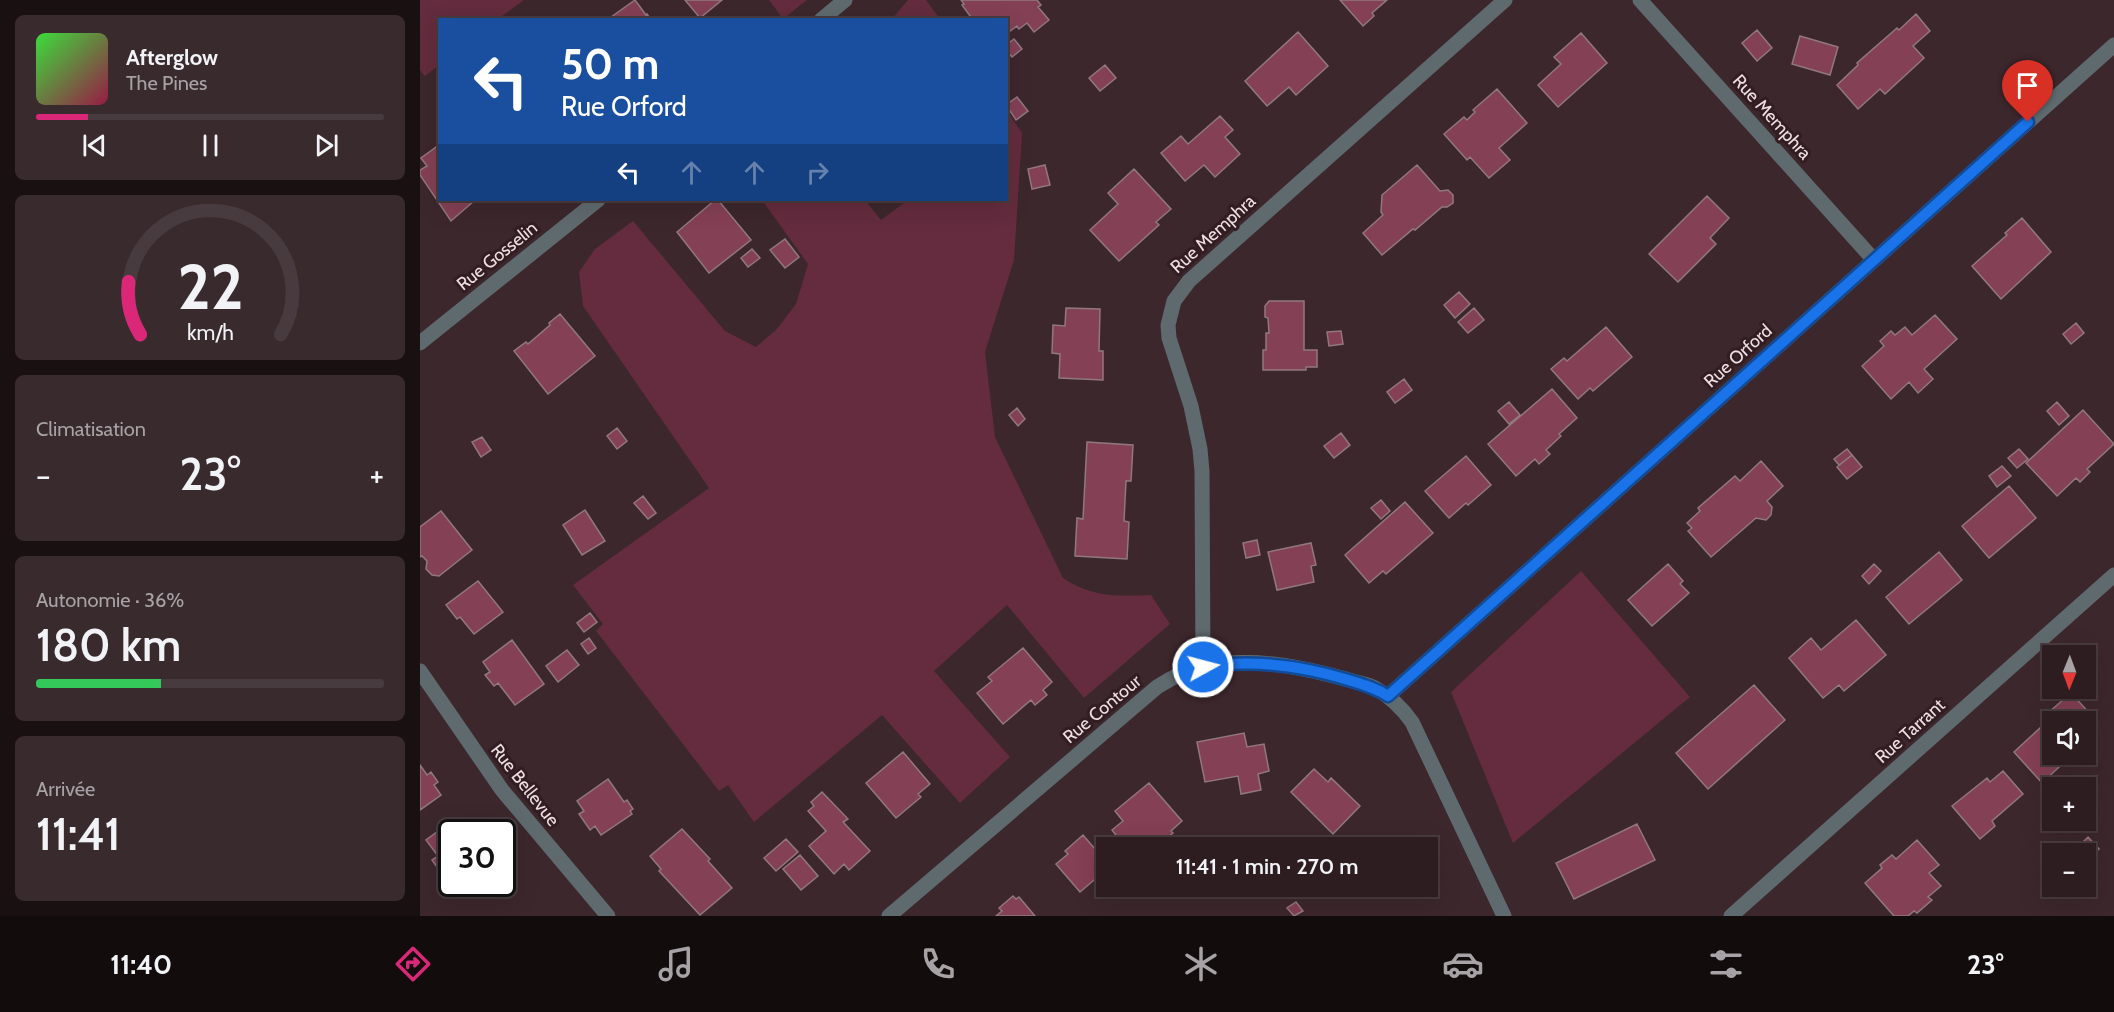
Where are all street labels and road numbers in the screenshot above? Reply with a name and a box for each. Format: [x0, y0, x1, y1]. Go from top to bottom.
street label: Rue Memphra [1728, 70, 1816, 164]
street label: Rue Memphra [1166, 190, 1260, 278]
street label: Rue Gosselin [452, 217, 542, 295]
street label: Rue Orford [1699, 320, 1777, 392]
street label: Rue Contour [1059, 670, 1146, 748]
street label: Rue Tarrant [1871, 694, 1949, 768]
street label: Rue Bellevue [486, 739, 564, 831]

